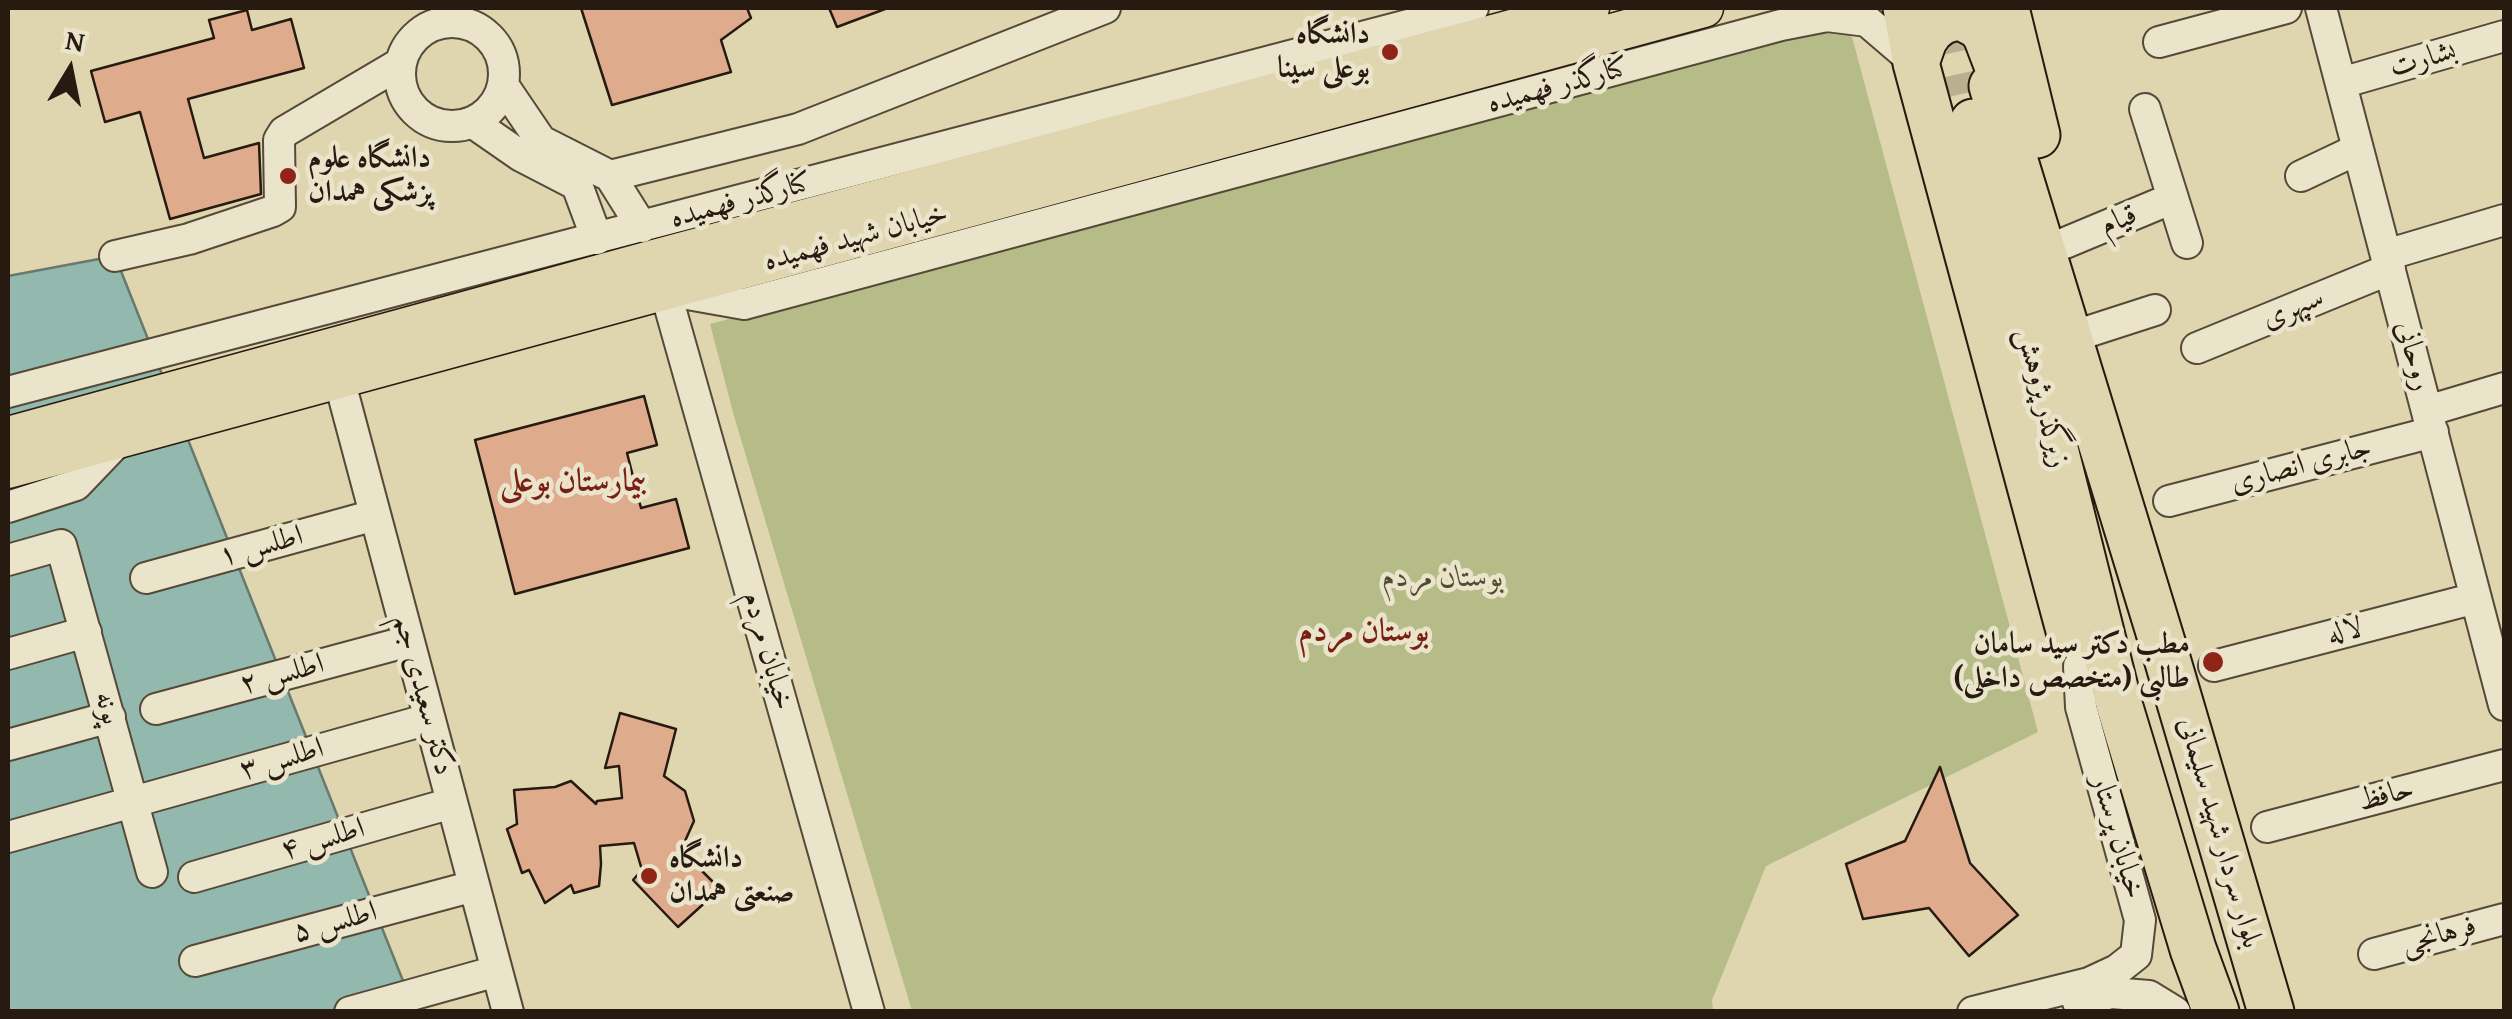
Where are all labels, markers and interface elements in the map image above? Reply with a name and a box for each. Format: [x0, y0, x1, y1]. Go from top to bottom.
place label: دانشگاه بوعلی سینا [1277, 17, 1370, 88]
text: N [63, 18, 88, 62]
north arrow [20, 20, 120, 120]
street label: بشارت [2385, 33, 2461, 87]
marker: دانشگاه بوعلی سینا [1379, 41, 1401, 63]
street label: کنارگذر فهمیده [1483, 50, 1633, 122]
place label: دانشگاه علوم پزشکی همدان [308, 141, 433, 212]
marker: دانشگاه علوم پزشکی همدان [277, 165, 299, 187]
street label: کنارگذر فهمیده [666, 165, 816, 237]
street label: خیابان شهید فهمیده [760, 196, 952, 280]
street label: قیام [2095, 197, 2143, 245]
street label: سپهری [2257, 280, 2329, 338]
street label: روحانی [2386, 317, 2440, 395]
street label: زیرگذر پژوهش [2007, 324, 2077, 472]
street label: جابری انصاری [2227, 430, 2375, 502]
district label: بیمارستان بوعلی [500, 464, 646, 502]
street label: اطلس ۱ [215, 518, 307, 576]
park label: بوستان مردم [1382, 560, 1504, 596]
street label: خیابان مردم [733, 587, 801, 715]
street label: لاله [2323, 610, 2367, 654]
street label: دکتر سعیدی جم [384, 611, 462, 779]
district label: بوستان مردم [1299, 614, 1429, 652]
place label: مطب دکتر سید سامان طالبی (متخصص داخلی) [1953, 627, 2190, 698]
street label: اطلس ۲ [236, 646, 328, 704]
marker: مطب دکتر سید سامان طالبی (متخصص داخلی) [2200, 649, 2226, 675]
street label: پونه [85, 687, 129, 729]
street label: بلوار سردار شهید سلیمانی [2169, 713, 2269, 953]
street label: اطلس ۳ [236, 731, 328, 789]
street label: خیابان پرستار [2082, 771, 2152, 903]
street label: حافظ [2354, 771, 2418, 821]
street label: اطلس ۴ [277, 811, 369, 869]
place label: دانشگاه صنعتی همدان [669, 841, 794, 912]
marker: دانشگاه صنعتی همدان [638, 865, 660, 887]
street label: اطلس ۵ [289, 894, 381, 952]
street label: فرهانجی [2397, 909, 2481, 963]

